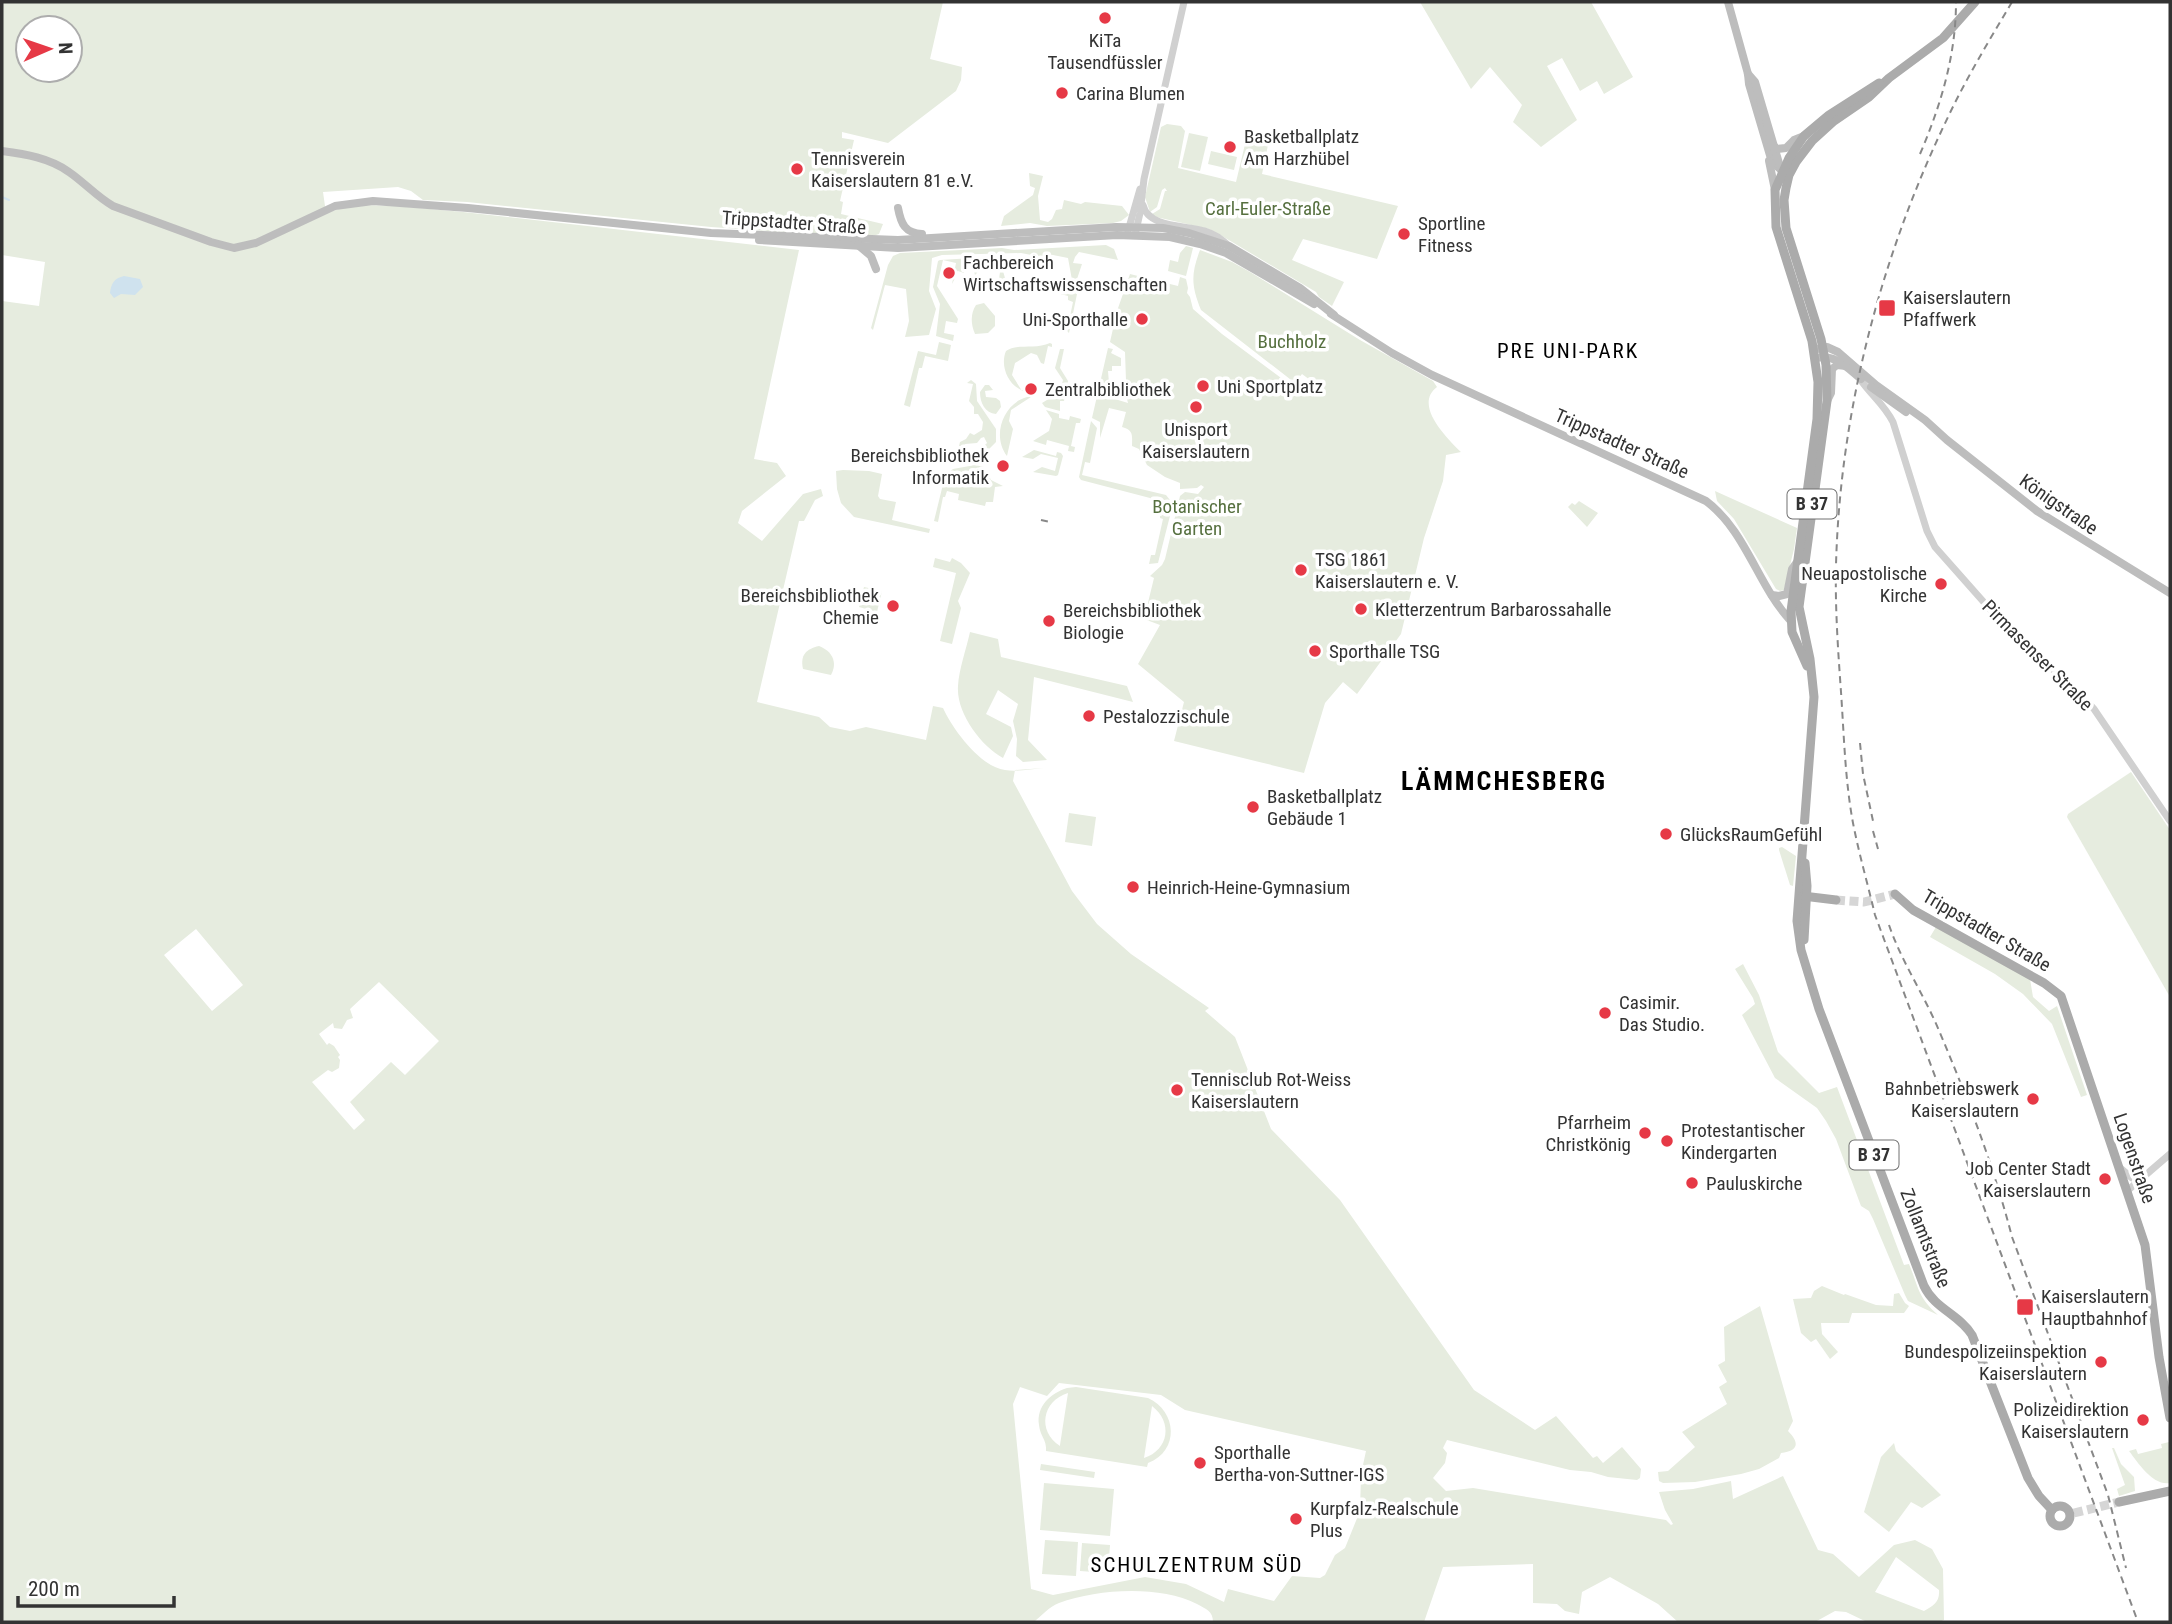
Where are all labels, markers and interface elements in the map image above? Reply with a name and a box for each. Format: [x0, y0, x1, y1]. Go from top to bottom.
marker: KiTa Tausendfüssler [1097, 10, 1113, 26]
north arrow [14, 14, 84, 84]
place label: KiTa Tausendfüssler [1048, 29, 1163, 74]
text: N [54, 42, 77, 55]
place label: Carina Blumen [1076, 82, 1185, 105]
marker: Carina Blumen [1054, 85, 1070, 101]
place label: Basketballplatz Am Harzhübel [1244, 125, 1359, 170]
marker: Basketballplatz Am Harzhübel [1222, 139, 1238, 155]
place label: Tennisverein Kaiserslautern 81 e.V. [811, 147, 974, 192]
marker: Tennisverein Kaiserslautern 81 e.V. [789, 161, 805, 177]
park label: Carl-Euler-Straße [1205, 197, 1331, 220]
street label: Trippstadter Straße [721, 206, 867, 239]
place label: Sportline Fitness [1418, 212, 1486, 257]
marker: Sportline Fitness [1396, 226, 1412, 242]
place label: Fachbereich Wirtschaftswissenschaften [963, 251, 1167, 296]
marker: Fachbereich Wirtschaftswissenschaften [941, 265, 957, 281]
place label: Kaiserslautern Pfaffwerk [1903, 286, 2011, 331]
marker: Kaiserslautern Pfaffwerk [1877, 298, 1897, 318]
place label: Uni-Sporthalle [1023, 308, 1128, 331]
marker: Uni-Sporthalle [1134, 311, 1150, 327]
park label: Buchholz [1258, 330, 1326, 353]
district label: PRE UNI-PARK [1497, 339, 1639, 363]
place label: Uni Sportplatz [1217, 375, 1323, 398]
place label: Zentralbibliothek [1045, 378, 1171, 401]
marker: Uni Sportplatz [1195, 378, 1211, 394]
marker: Zentralbibliothek [1023, 381, 1039, 397]
marker: Unisport Kaiserslautern [1188, 399, 1204, 415]
street label: Trippstadter Straße [1551, 404, 1693, 483]
place label: Unisport Kaiserslautern [1142, 418, 1250, 463]
place label: Bereichsbibliothek Informatik [851, 444, 989, 489]
marker: Bereichsbibliothek Informatik [995, 458, 1011, 474]
street label: Königstraße [2015, 469, 2102, 540]
road number: B 37 [1787, 490, 1836, 518]
park label: Botanischer Garten [1152, 495, 1242, 540]
place label: TSG 1861 Kaiserslautern e. V. [1315, 548, 1459, 593]
marker: TSG 1861 Kaiserslautern e. V. [1293, 562, 1309, 578]
place label: Neuapostolische Kirche [1801, 562, 1927, 607]
marker: Neuapostolische Kirche [1933, 576, 1949, 592]
place label: Bereichsbibliothek Chemie [741, 584, 879, 629]
street label: Pirmasenser Straße [1977, 595, 2098, 716]
marker: Bereichsbibliothek Chemie [885, 598, 901, 614]
place label: Kletterzentrum Barbarossahalle [1375, 598, 1611, 621]
place label: Bereichsbibliothek Biologie [1063, 599, 1202, 644]
marker: Kletterzentrum Barbarossahalle [1353, 601, 1369, 617]
marker: Bereichsbibliothek Biologie [1041, 613, 1057, 629]
place label: Sporthalle TSG [1329, 640, 1440, 663]
marker: Sporthalle TSG [1307, 643, 1323, 659]
place label: Pestalozzischule [1103, 705, 1230, 728]
marker: Pestalozzischule [1081, 708, 1097, 724]
district label: LÄMMCHESBERG [1401, 766, 1607, 796]
place label: Basketballplatz Gebäude 1 [1267, 785, 1382, 830]
marker: Basketballplatz Gebäude 1 [1245, 799, 1261, 815]
place label: GlücksRaumGefühl [1680, 823, 1822, 846]
marker: GlücksRaumGefühl [1658, 826, 1674, 842]
place label: Heinrich-Heine-Gymnasium [1147, 876, 1350, 899]
marker: Heinrich-Heine-Gymnasium [1125, 879, 1141, 895]
street label: Trippstadter Straße [1918, 884, 2055, 977]
place label: Casimir. Das Studio. [1619, 991, 1705, 1036]
marker: Casimir. Das Studio. [1597, 1005, 1613, 1021]
place label: Tennisclub Rot-Weiss Kaiserslautern [1191, 1068, 1351, 1113]
place label: Bahnbetriebswerk Kaiserslautern [1885, 1077, 2019, 1122]
marker: Tennisclub Rot-Weiss Kaiserslautern [1169, 1082, 1185, 1098]
marker: Bahnbetriebswerk Kaiserslautern [2025, 1091, 2041, 1107]
street label: Logenstraße [2108, 1110, 2161, 1206]
place label: Pfarrheim Christkönig [1546, 1111, 1631, 1156]
place label: Protestantischer Kindergarten [1681, 1119, 1805, 1164]
marker: Pfarrheim Christkönig [1637, 1125, 1653, 1141]
marker: Protestantischer Kindergarten [1659, 1133, 1675, 1149]
road number: B 37 [1850, 1140, 1898, 1170]
place label: Job Center Stadt Kaiserslautern [1965, 1157, 2091, 1202]
marker: Job Center Stadt Kaiserslautern [2097, 1171, 2113, 1187]
place label: Pauluskirche [1706, 1172, 1802, 1195]
marker: Pauluskirche [1684, 1175, 1700, 1191]
street label: Zollamtstraße [1895, 1185, 1956, 1291]
place label: Kaiserslautern Hauptbahnhof [2041, 1285, 2149, 1330]
marker: Kaiserslautern Hauptbahnhof [2015, 1297, 2035, 1317]
place label: Bundespolizeiinspektion Kaiserslautern [1904, 1340, 2087, 1385]
marker: Bundespolizeiinspektion Kaiserslautern [2093, 1354, 2109, 1370]
place label: Polizeidirektion Kaiserslautern [2013, 1398, 2129, 1443]
marker: Polizeidirektion Kaiserslautern [2135, 1412, 2151, 1428]
place label: Sporthalle Bertha-von-Suttner-IGS [1214, 1441, 1384, 1486]
marker: Sporthalle Bertha-von-Suttner-IGS [1192, 1455, 1208, 1471]
place label: Kurpfalz-Realschule Plus [1310, 1497, 1459, 1542]
marker: Kurpfalz-Realschule Plus [1288, 1511, 1304, 1527]
district label: SCHULZENTRUM SÜD [1091, 1553, 1303, 1577]
scale bar [18, 1564, 173, 1608]
text: 200 m [28, 1577, 80, 1601]

